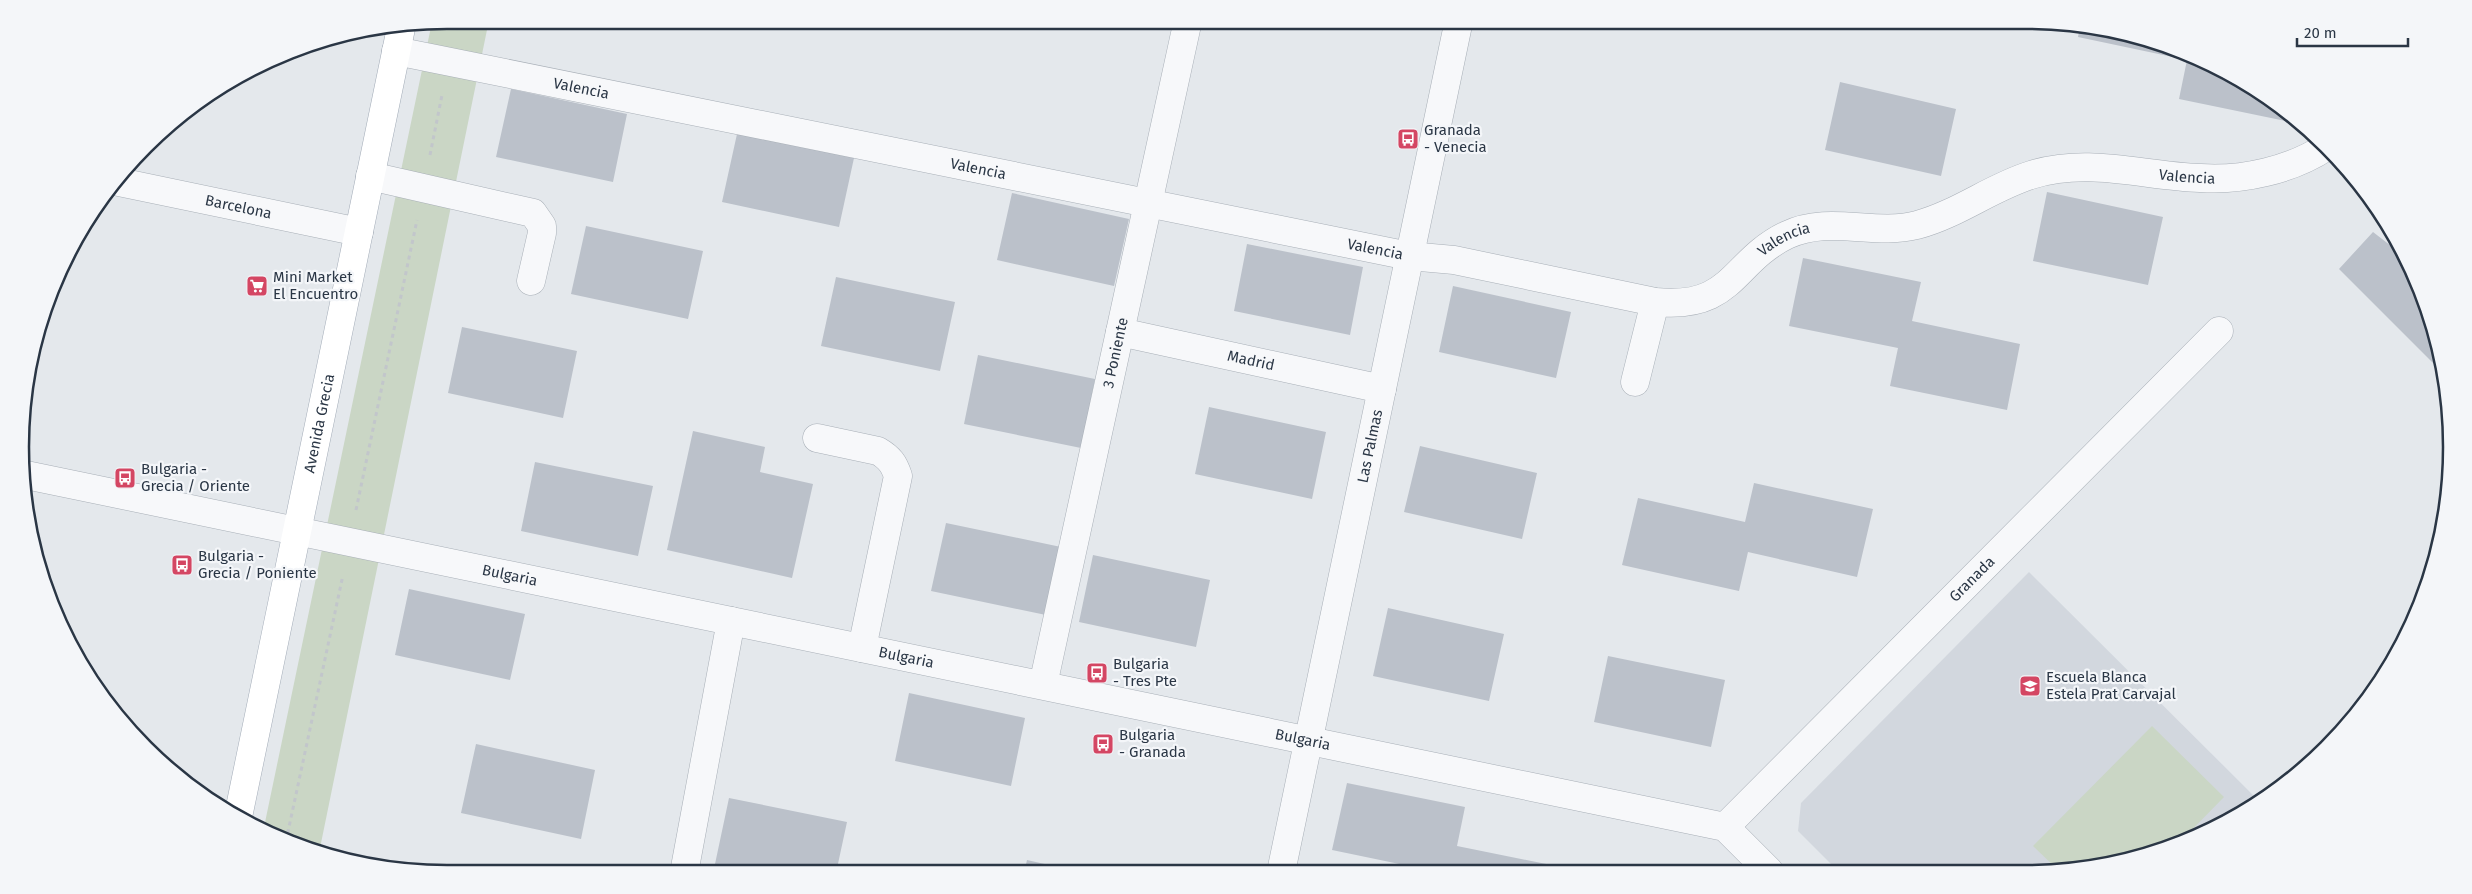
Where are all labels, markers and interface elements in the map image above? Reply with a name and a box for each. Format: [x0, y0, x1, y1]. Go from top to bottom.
scale bar [2297, 15, 2408, 47]
text: 20 m [2304, 24, 2337, 42]
street label: Valencia [552, 74, 611, 103]
place label: Granada - Venecia [1424, 121, 1487, 156]
bus stop icon: Granada - Venecia [1396, 127, 1420, 151]
street label: Valencia [949, 154, 1008, 183]
street label: Valencia [2158, 165, 2215, 188]
street label: Barcelona [203, 191, 273, 223]
street label: Valencia [1754, 219, 1812, 260]
street label: Valencia [1346, 235, 1405, 264]
place label: Mini Market El Encuentro [273, 268, 358, 303]
supermarket icon: Mini Market El Encuentro [245, 274, 269, 298]
street label: 3 Poniente [1099, 316, 1132, 390]
street label: Madrid [1226, 347, 1276, 374]
street label: Avenida Grecia [300, 372, 338, 475]
street label: Las Palmas [1354, 408, 1386, 485]
place label: Bulgaria - Grecia / Oriente [141, 460, 250, 495]
bus stop icon: Bulgaria - Grecia / Oriente [113, 466, 137, 490]
place label: Bulgaria - Grecia / Poniente [198, 547, 317, 582]
street label: Granada [1945, 552, 1998, 606]
bus stop icon: Bulgaria - Grecia / Poniente [170, 553, 194, 577]
street label: Bulgaria [480, 561, 539, 590]
street label: Bulgaria [877, 643, 936, 672]
place label: Bulgaria - Tres Pte [1113, 655, 1177, 690]
bus stop icon: Bulgaria - Tres Pte [1085, 661, 1109, 685]
place label: Escuela Blanca Estela Prat Carvajal [2046, 668, 2177, 703]
school or university icon: Escuela Blanca Estela Prat Carvajal [2018, 674, 2042, 698]
street label: Bulgaria [1274, 725, 1332, 754]
place label: Bulgaria - Granada [1119, 726, 1186, 761]
bus stop icon: Bulgaria - Granada [1091, 732, 1115, 756]

